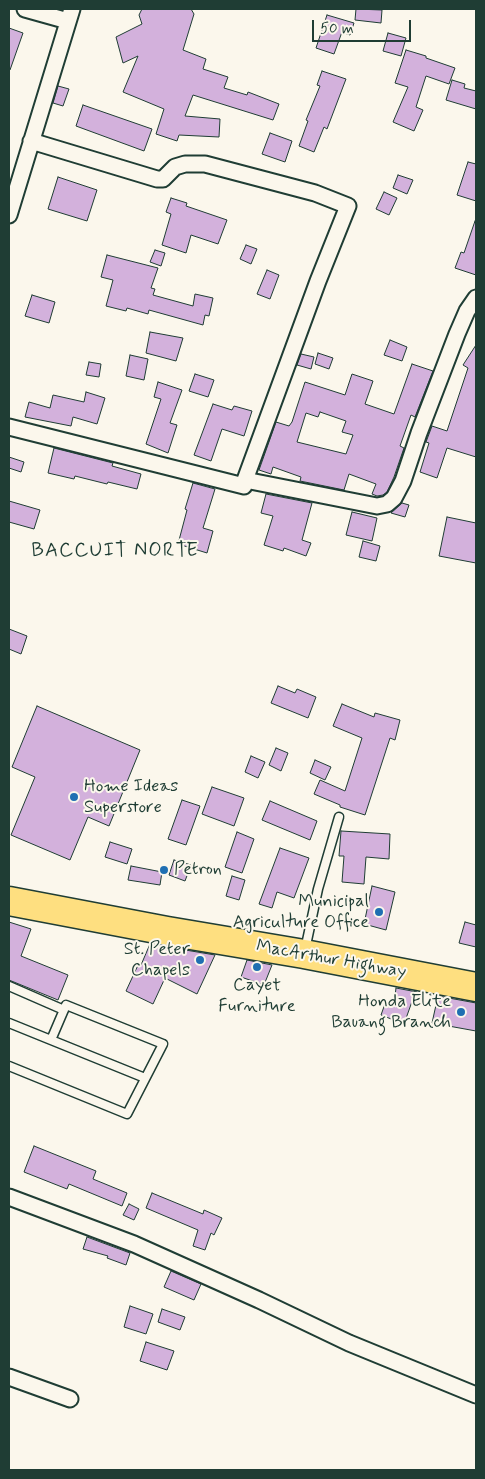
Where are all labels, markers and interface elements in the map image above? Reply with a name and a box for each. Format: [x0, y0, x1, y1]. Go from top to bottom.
scale bar [315, 10, 414, 42]
text: 50 m [320, 19, 354, 39]
district label: BACCUIT NORTE [31, 540, 199, 564]
place label: Home Ideas Superstore [84, 776, 178, 819]
marker: Home Ideas Superstore [68, 791, 80, 803]
place label: Petron [174, 859, 222, 881]
marker: Petron [158, 864, 170, 876]
place label: Municipal Agriculture Office [233, 891, 369, 934]
marker: Municipal Agriculture Office [373, 906, 385, 918]
street label: MacArthur Highway [254, 936, 408, 984]
place label: St. Peter Chapels [124, 939, 190, 982]
marker: St. Peter Chapels [194, 954, 206, 966]
marker: Cayet Furniture [251, 961, 263, 973]
place label: Cayet Furniture [218, 975, 296, 1018]
place label: Honda Elite Bauang Branch [331, 991, 451, 1034]
marker: Honda Elite Bauang Branch [455, 1006, 467, 1018]

